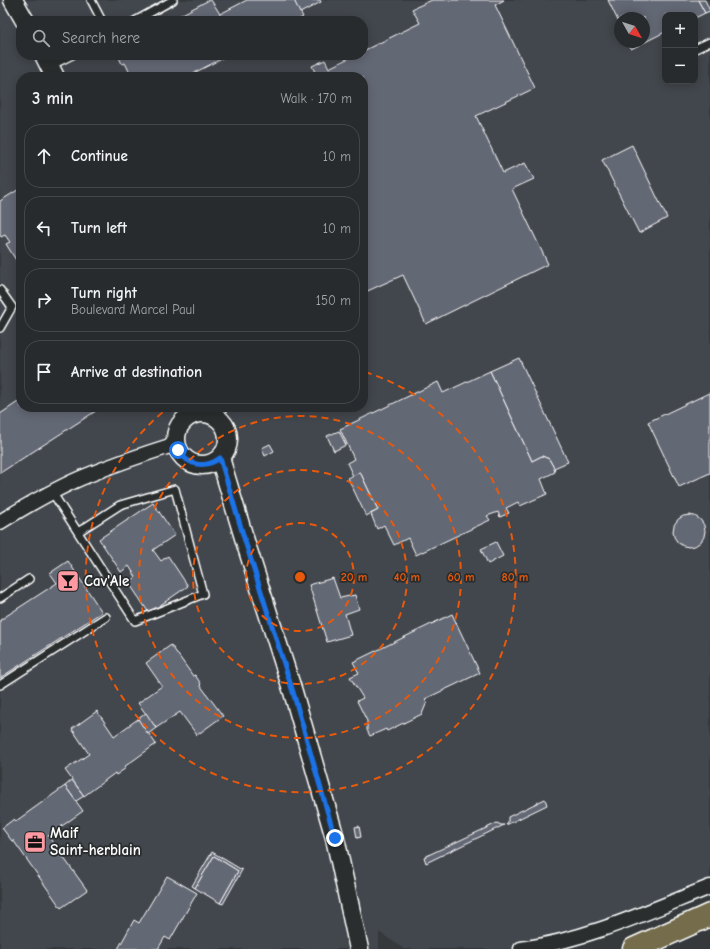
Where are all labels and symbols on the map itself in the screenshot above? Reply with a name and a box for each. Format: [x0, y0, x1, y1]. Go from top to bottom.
north arrow [614, 12, 650, 48]
route start [169, 441, 187, 459]
bar icon: Cav'Ale [55, 568, 81, 594]
centre of rings [293, 570, 307, 584]
text: 20 m [341, 570, 367, 584]
text: 40 m [394, 570, 420, 584]
text: 60 m [448, 570, 474, 584]
text: 80 m [502, 570, 528, 584]
place label: Cav'Ale [84, 572, 129, 590]
place label: Maif Saint-herblain [50, 824, 141, 859]
office icon: Maif Saint-herblain [22, 829, 48, 855]
route end [326, 829, 344, 847]

